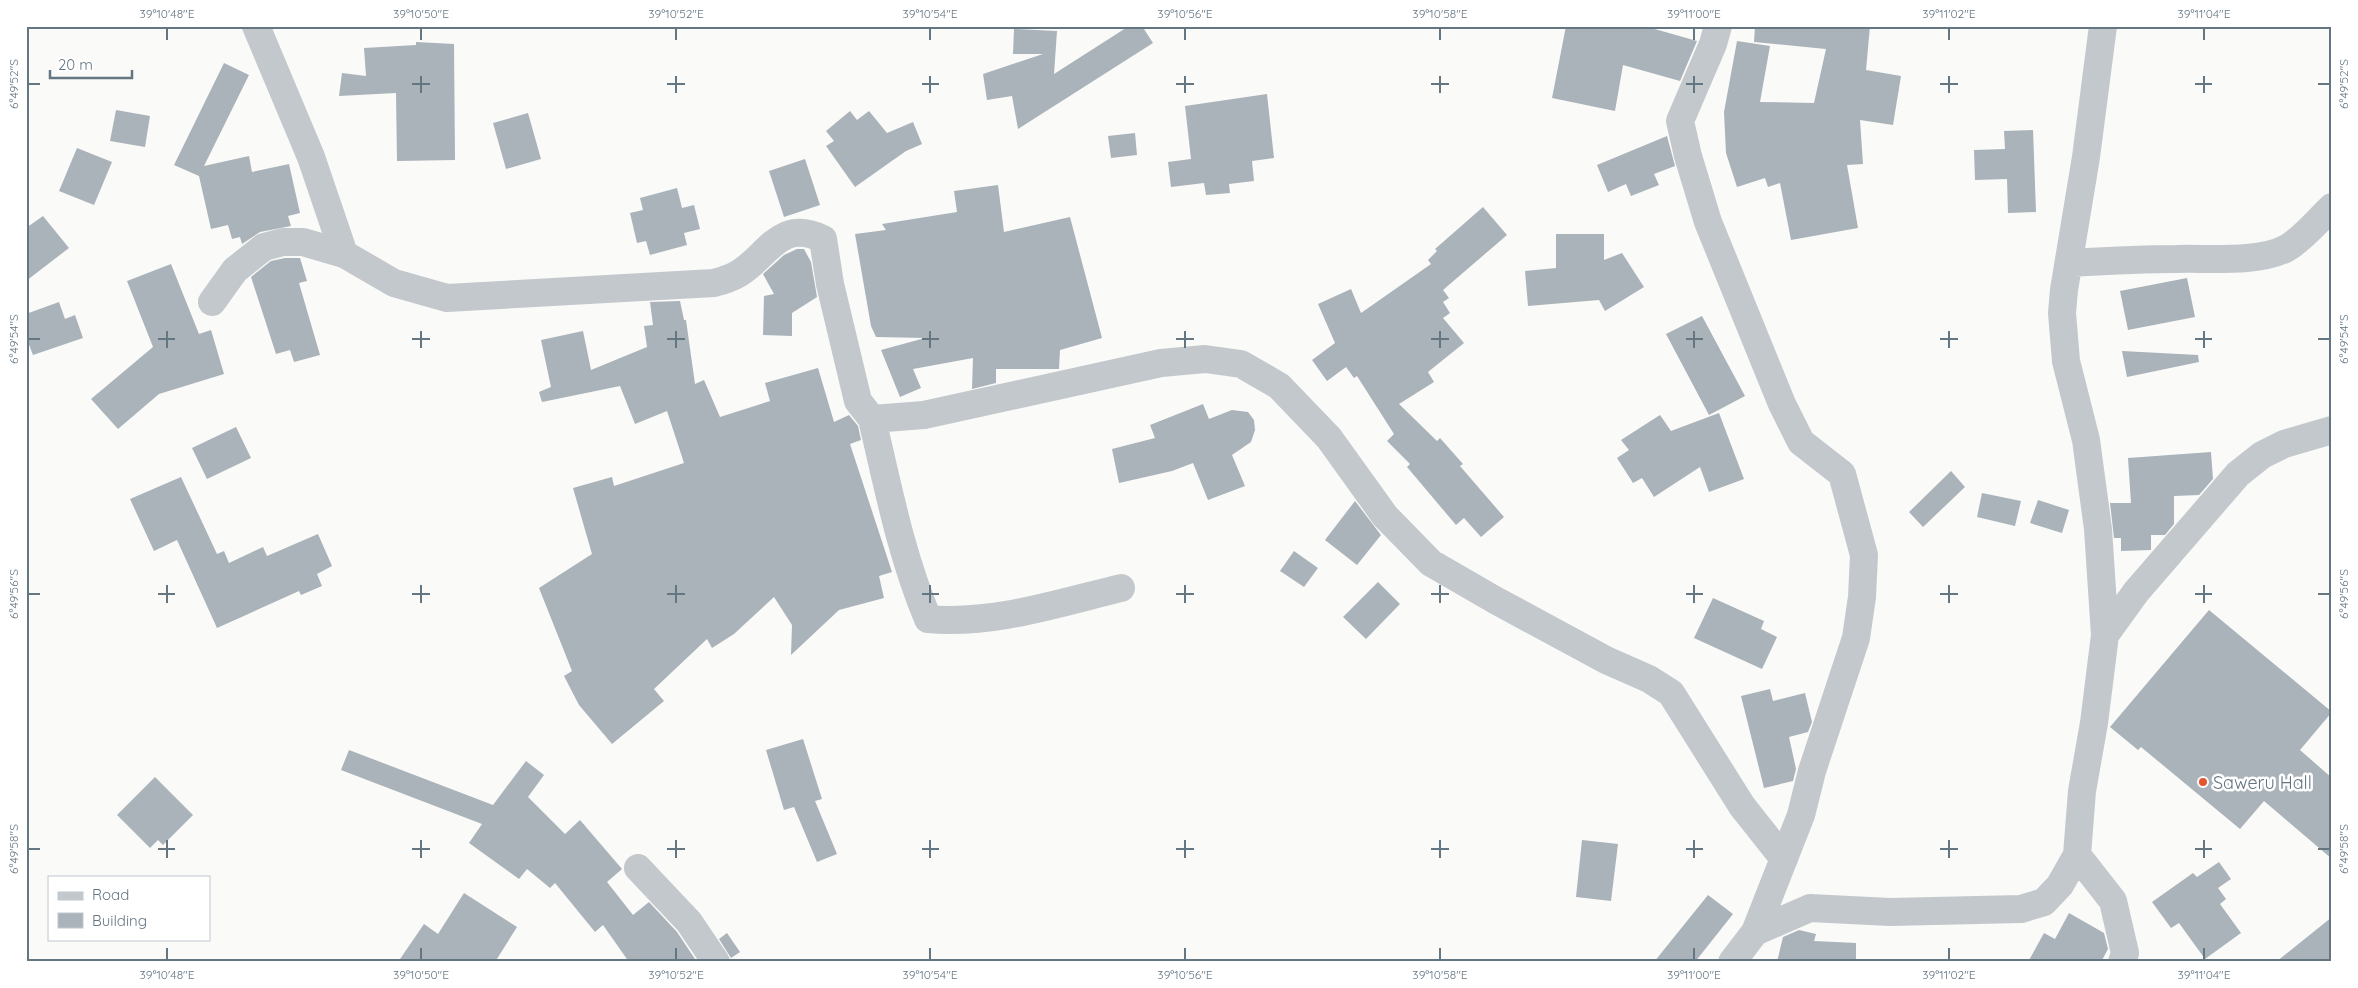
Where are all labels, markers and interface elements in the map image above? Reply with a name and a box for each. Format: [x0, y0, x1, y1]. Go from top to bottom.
text: 39°10'48"E [139, 6, 195, 21]
text: 39°10'50"E [393, 6, 449, 21]
text: 39°10'52"E [648, 6, 704, 21]
text: 39°10'54"E [902, 6, 958, 21]
text: 39°10'56"E [1157, 6, 1213, 21]
text: 39°10'58"E [1412, 6, 1468, 21]
text: 39°11'00"E [1667, 6, 1721, 21]
text: 39°11'02"E [1922, 6, 1976, 21]
text: 39°11'04"E [2177, 6, 2231, 21]
scale bar [50, 48, 132, 80]
text: 20 m [58, 55, 93, 74]
text: 6°49'52"S [6, 59, 21, 109]
text: 6°49'52"S [2336, 59, 2351, 109]
text: 6°49'54"S [6, 314, 21, 364]
text: 6°49'54"S [2336, 314, 2351, 364]
text: 6°49'56"S [6, 569, 21, 619]
text: 6°49'56"S [2336, 569, 2351, 619]
place label: Saweru Hall [2213, 771, 2312, 794]
marker: Saweru Hall [2197, 776, 2209, 788]
text: 6°49'58"S [6, 824, 21, 874]
text: 6°49'58"S [2336, 824, 2351, 874]
legend [48, 876, 210, 940]
text: Road [92, 885, 129, 904]
text: Building [92, 911, 147, 930]
text: 39°10'48"E [139, 967, 195, 982]
text: 39°10'50"E [393, 967, 449, 982]
text: 39°10'52"E [648, 967, 704, 982]
text: 39°10'54"E [902, 967, 958, 982]
text: 39°10'56"E [1157, 967, 1213, 982]
text: 39°10'58"E [1412, 967, 1468, 982]
text: 39°11'00"E [1667, 967, 1721, 982]
text: 39°11'02"E [1922, 967, 1976, 982]
text: 39°11'04"E [2177, 967, 2231, 982]

